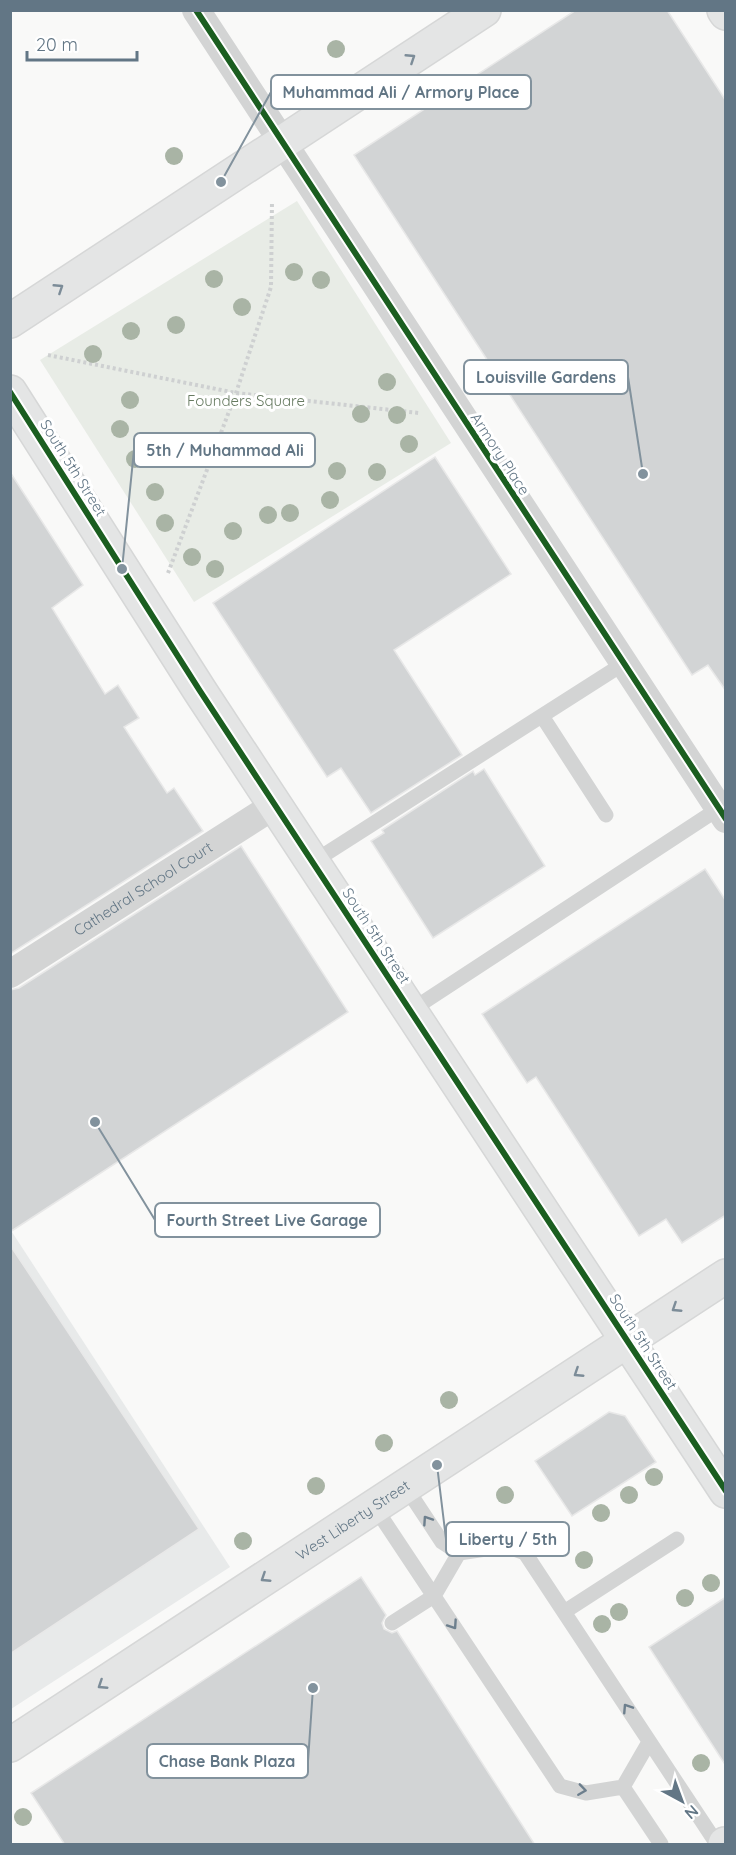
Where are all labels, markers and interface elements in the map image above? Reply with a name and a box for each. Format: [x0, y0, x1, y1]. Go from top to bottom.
scale bar [27, 24, 136, 62]
text: 20 m [36, 33, 78, 56]
one-way arrow [404, 54, 415, 65]
callout: Muhammad Ali / Armory Place [271, 75, 531, 109]
text: Muhammad Ali / Armory Place [283, 82, 519, 102]
one-way arrow [53, 285, 64, 296]
callout: Louisville Gardens [464, 360, 628, 394]
text: Louisville Gardens [476, 367, 616, 387]
park label: Founders Square [187, 391, 305, 410]
street label: Armory Place [467, 409, 534, 498]
street label: South 5th Street [36, 416, 111, 520]
callout: 5th / Muhammad Ali [134, 433, 315, 467]
text: 5th / Muhammad Ali [146, 440, 304, 460]
street label: Cathedral School Court [70, 837, 216, 940]
street label: South 5th Street [338, 884, 415, 987]
callout: Fourth Street Live Garage [155, 1203, 380, 1237]
text: Fourth Street Live Garage [166, 1210, 368, 1230]
street label: South 5th Street [605, 1290, 682, 1393]
one-way arrow [672, 1301, 683, 1312]
one-way arrow [574, 1366, 585, 1377]
street label: West Liberty Street [292, 1476, 413, 1564]
one-way arrow [423, 1515, 434, 1526]
callout: Liberty / 5th [446, 1522, 569, 1556]
text: Liberty / 5th [459, 1529, 557, 1549]
one-way arrow [261, 1571, 272, 1582]
one-way arrow [446, 1618, 457, 1629]
one-way arrow [98, 1677, 108, 1689]
one-way arrow [623, 1703, 634, 1714]
callout: Chase Bank Plaza [147, 1744, 308, 1778]
text: Chase Bank Plaza [159, 1751, 295, 1771]
north arrow [652, 1771, 712, 1831]
one-way arrow [577, 1784, 586, 1796]
text: N [681, 1801, 703, 1824]

